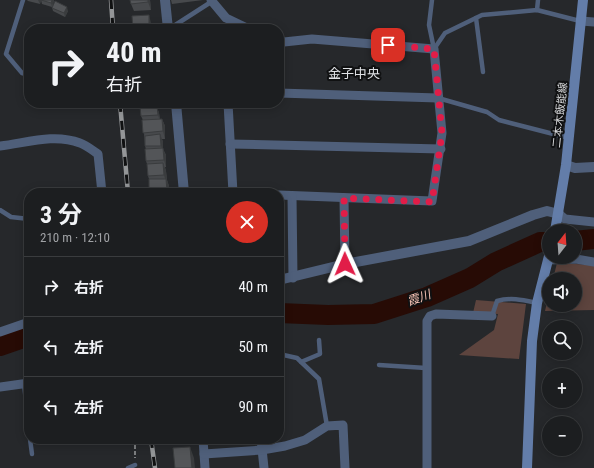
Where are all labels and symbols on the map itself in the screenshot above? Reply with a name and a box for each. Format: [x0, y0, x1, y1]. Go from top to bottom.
pin [371, 28, 405, 62]
district label: 金子中央 [328, 66, 380, 81]
street label: 二本木飯能線 [550, 82, 570, 148]
north arrow [542, 224, 582, 264]
position arrow [324, 243, 366, 285]
water label: 霞川 [405, 287, 435, 309]

